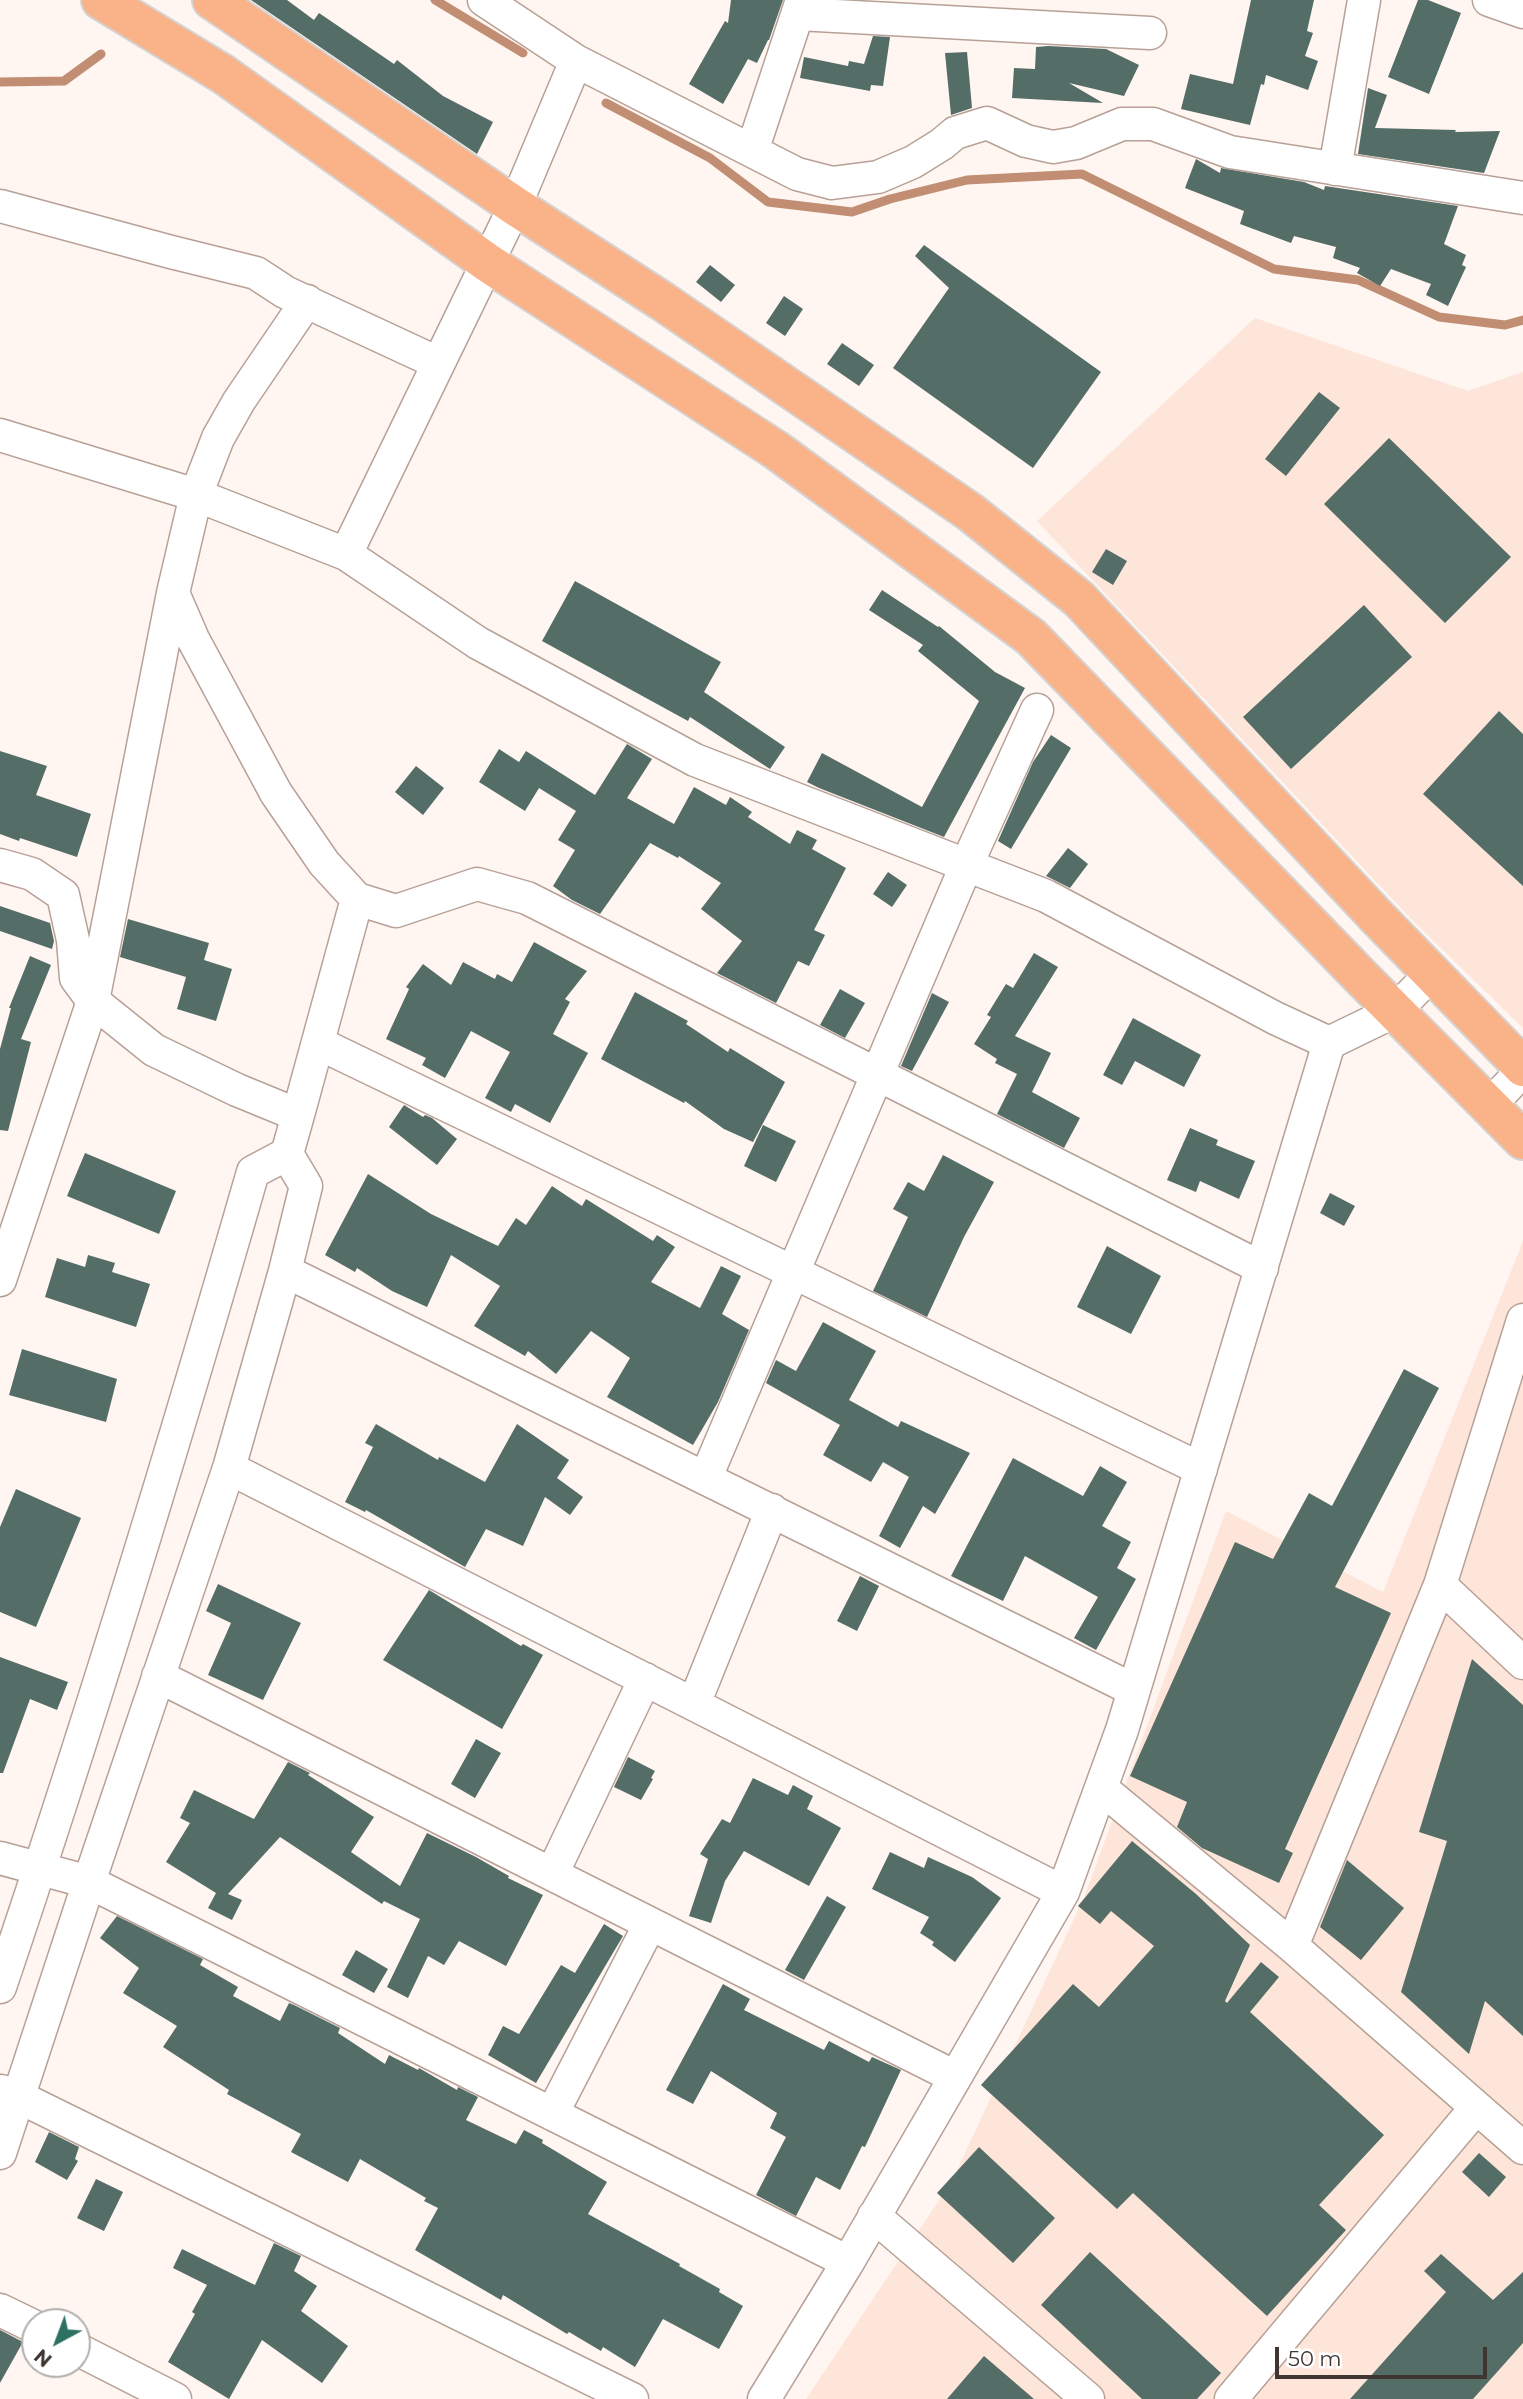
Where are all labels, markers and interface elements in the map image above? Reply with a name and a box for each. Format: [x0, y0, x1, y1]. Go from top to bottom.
north arrow [21, 2308, 91, 2378]
scale bar [1278, 2332, 1490, 2376]
text: N [30, 2344, 57, 2371]
text: 50 m [1288, 2346, 1342, 2371]

